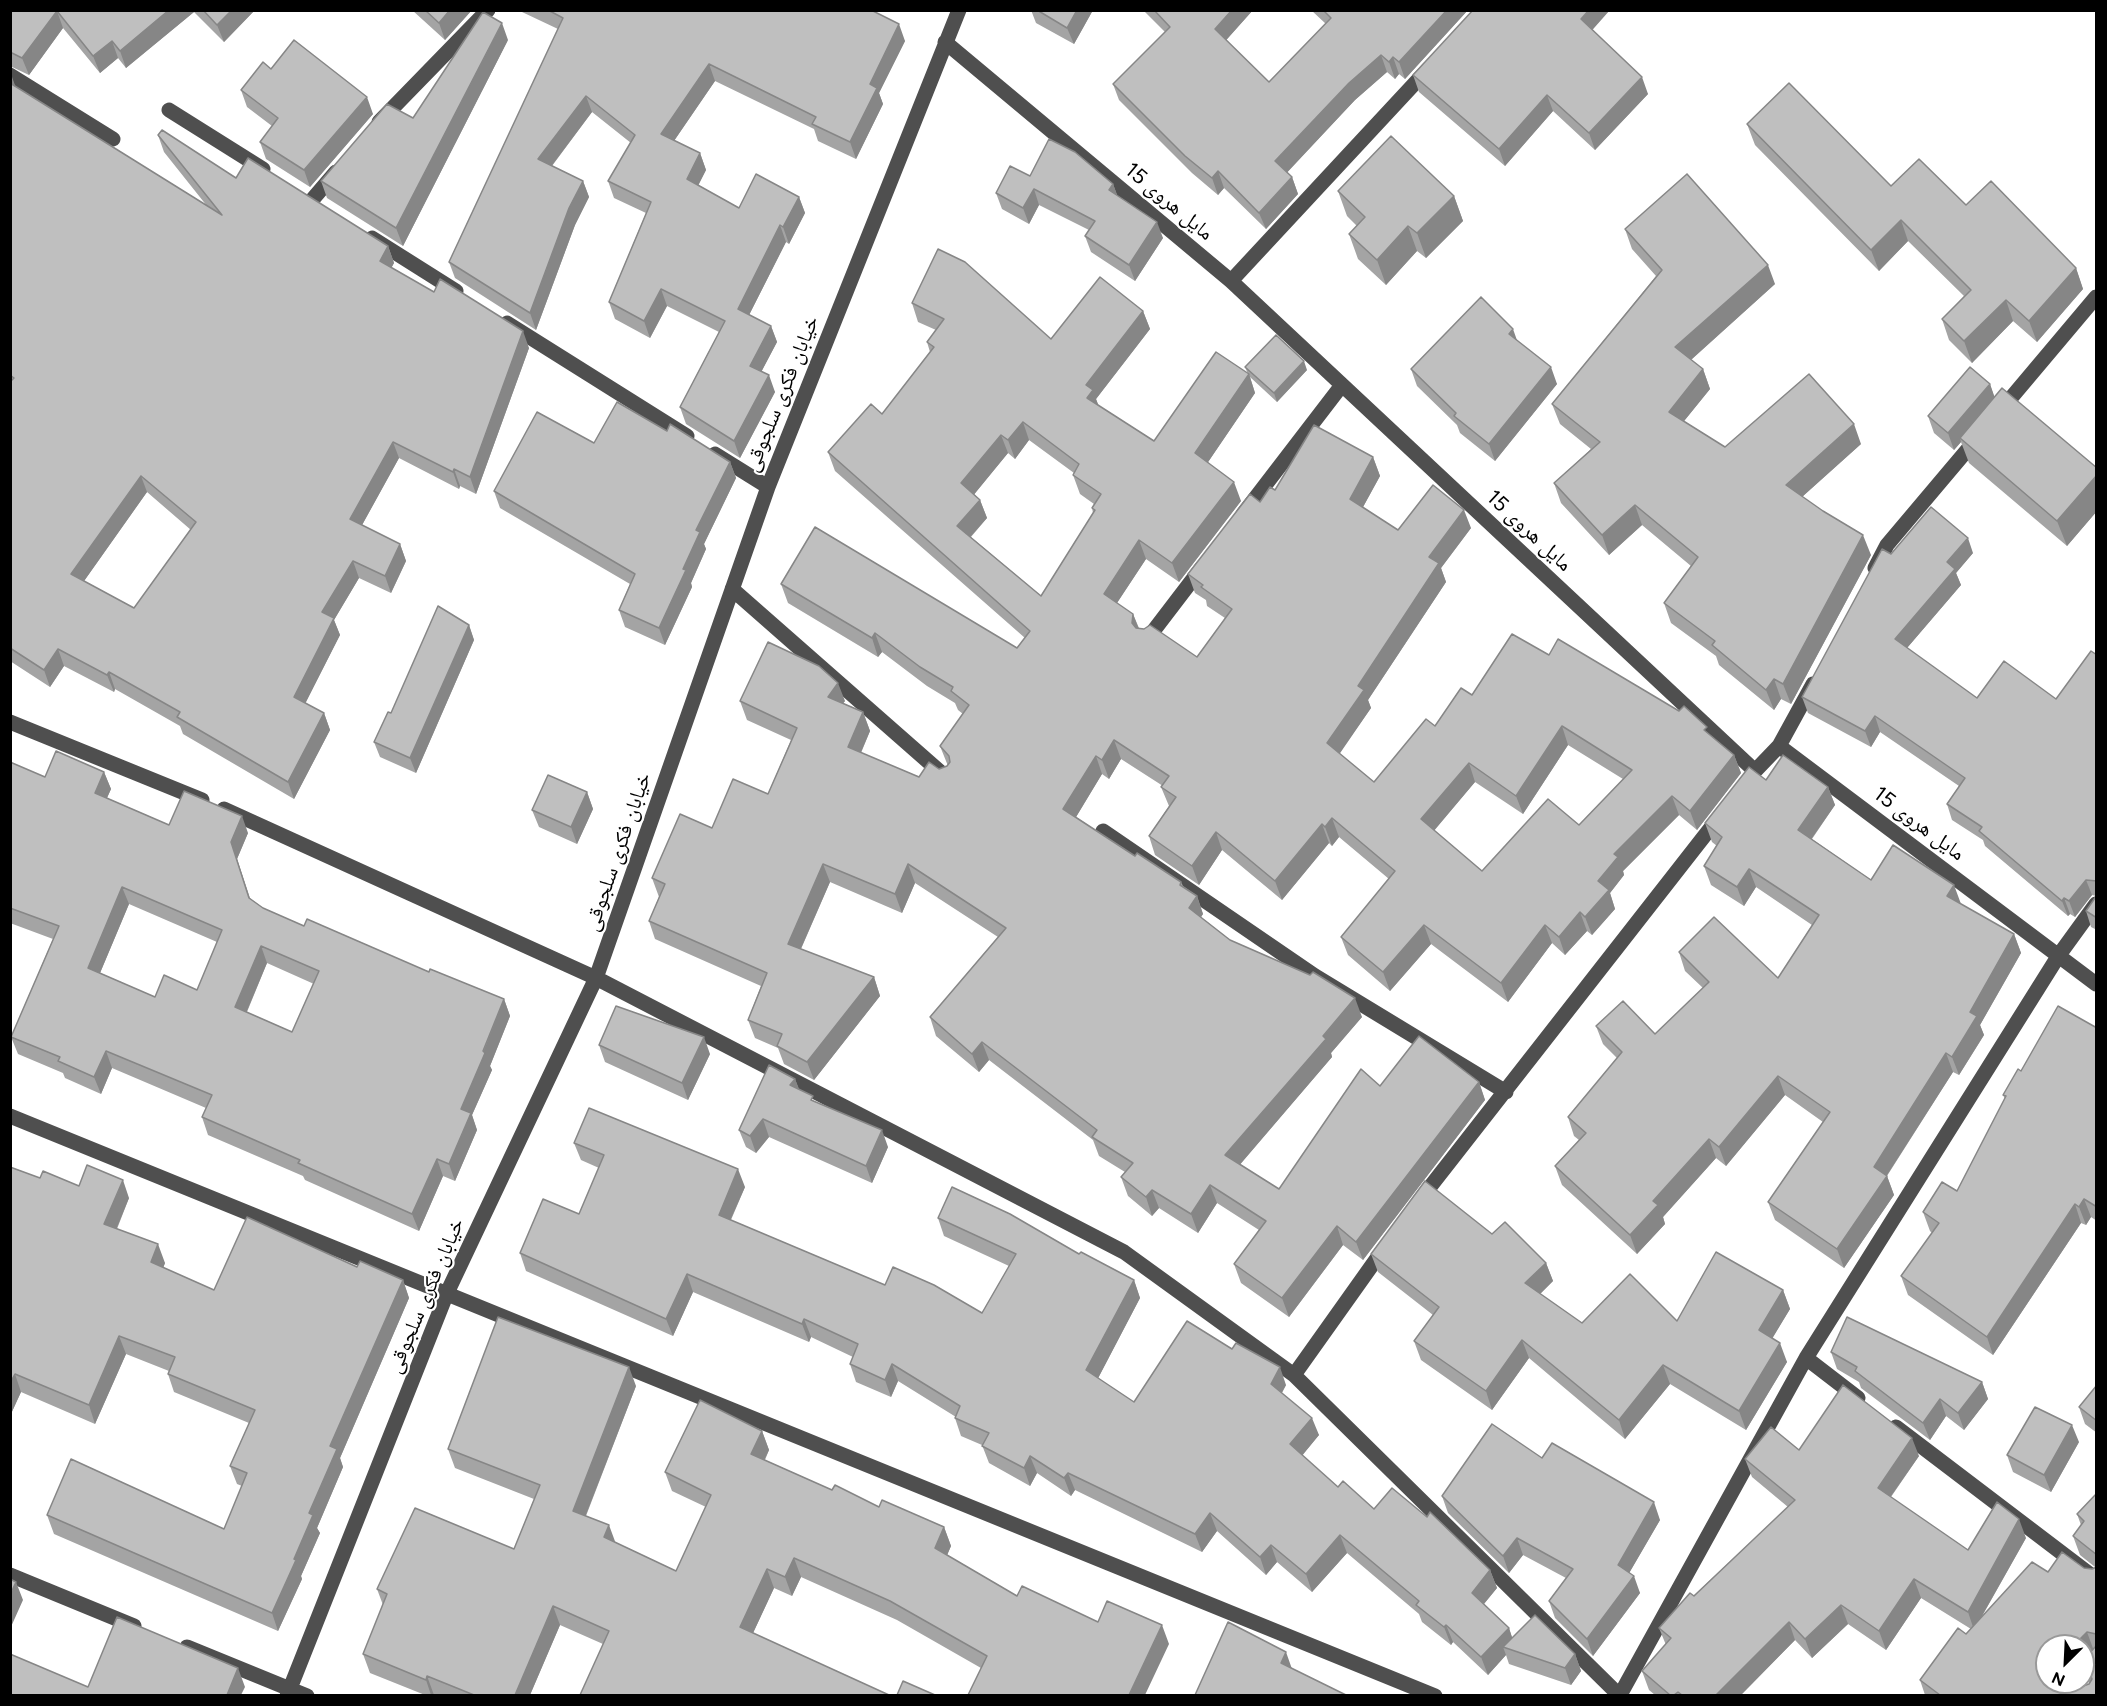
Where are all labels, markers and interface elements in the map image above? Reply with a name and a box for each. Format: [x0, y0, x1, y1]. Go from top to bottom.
street label: مایل هروی 15 [1120, 158, 1218, 246]
street label: خیابان فکری سلجوقی [739, 312, 825, 476]
street label: مایل هروی 15 [1481, 485, 1577, 577]
street label: خیابان فکری سلجوقی [579, 769, 657, 935]
street label: مایل هروی 15 [1868, 782, 1970, 866]
street label: خیابان فکری سلجوقی [382, 1215, 470, 1377]
north arrow [2035, 1634, 2095, 1694]
text: N [2049, 1668, 2068, 1690]

